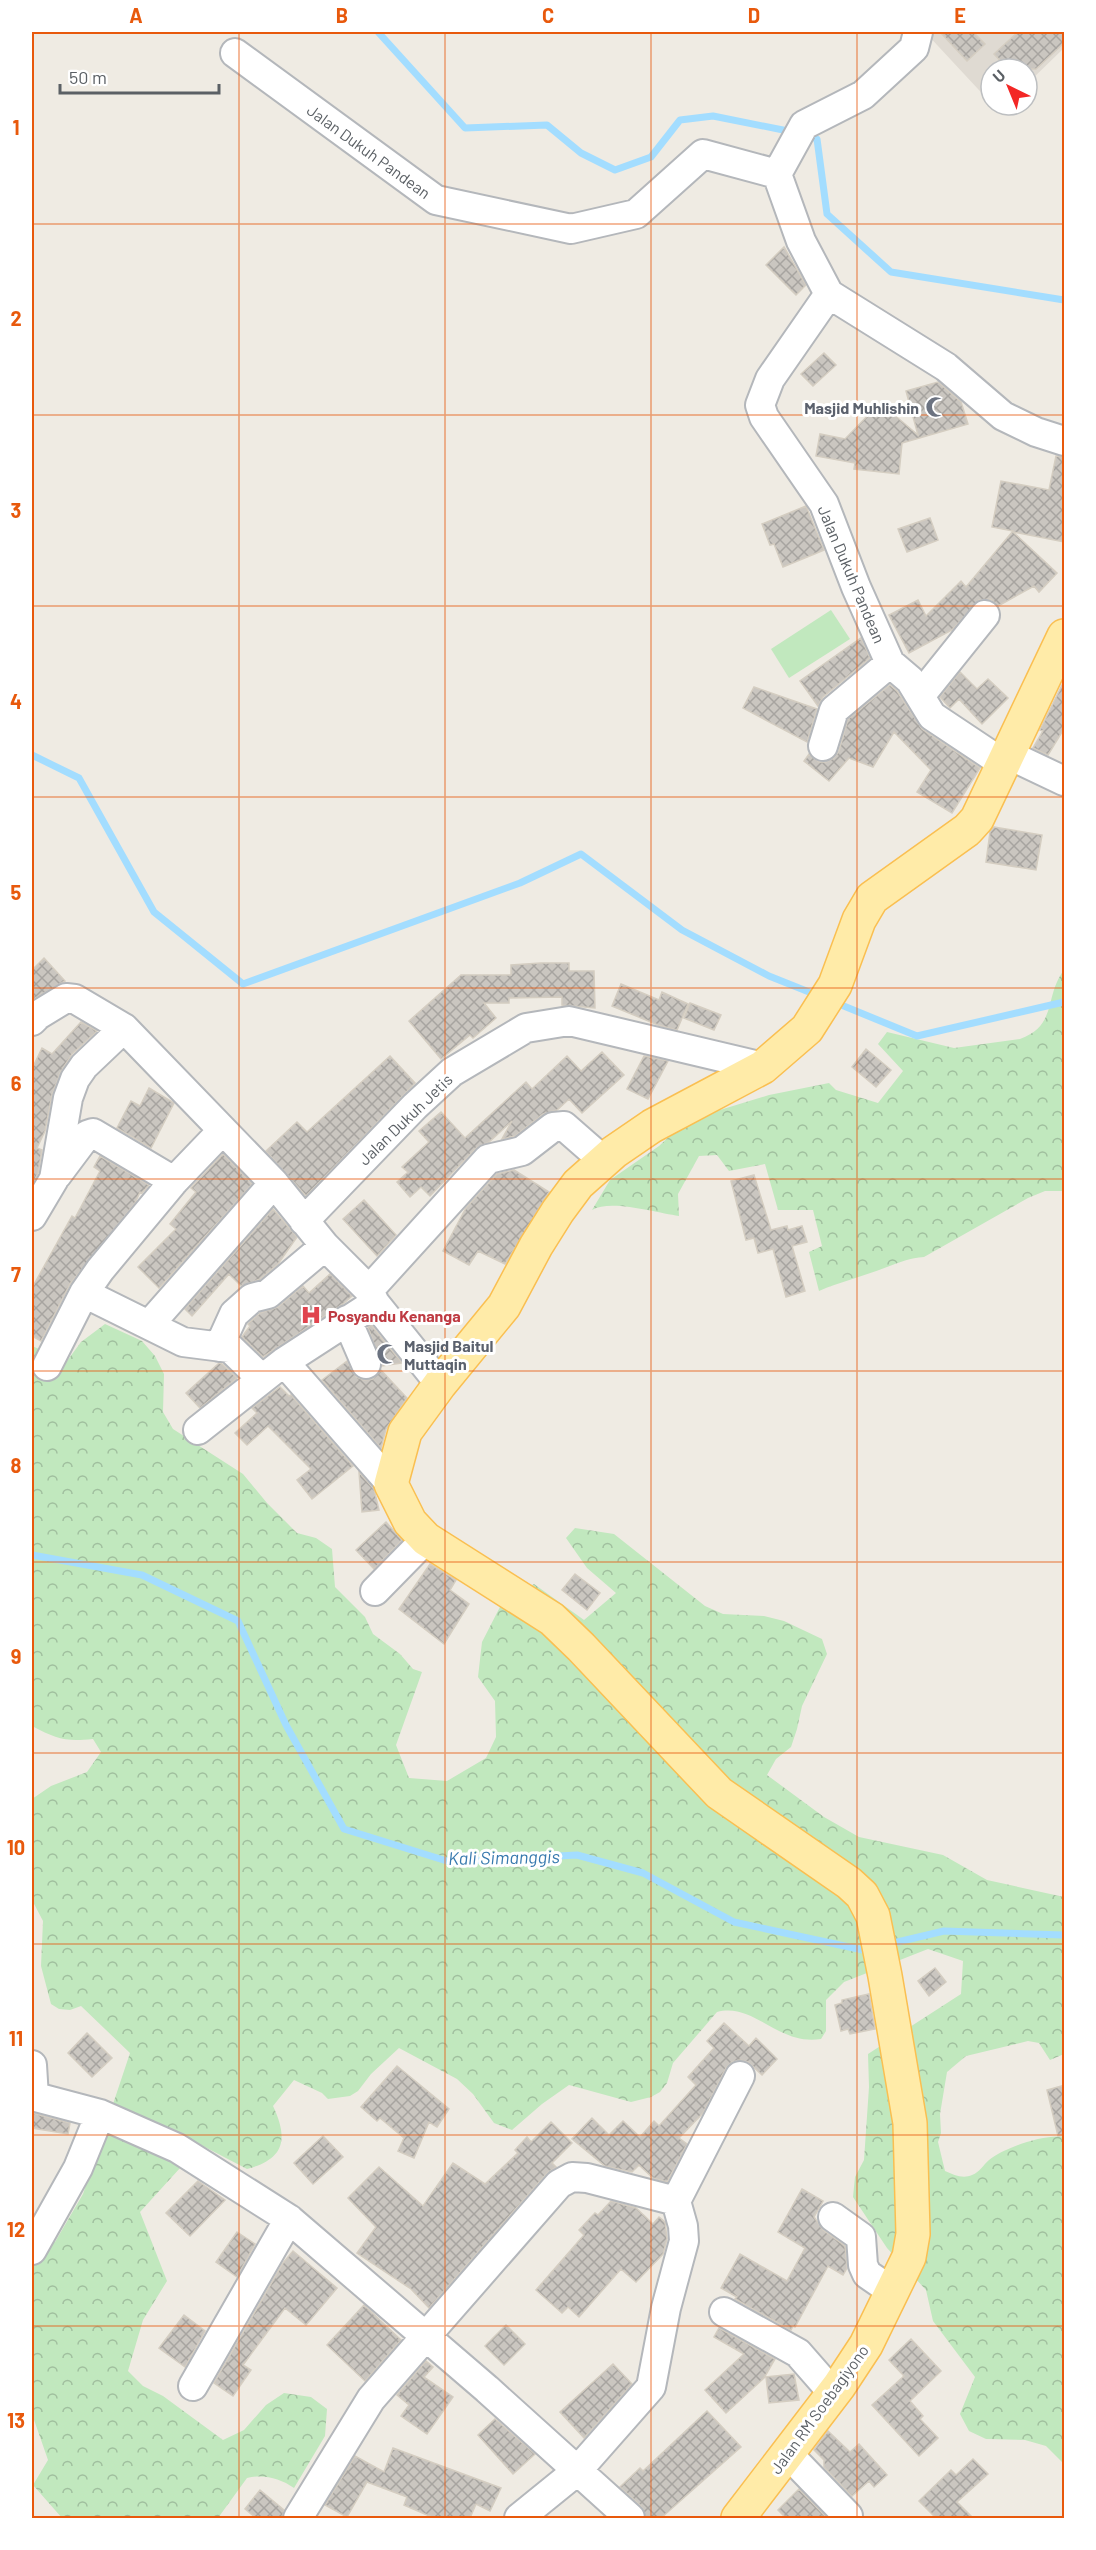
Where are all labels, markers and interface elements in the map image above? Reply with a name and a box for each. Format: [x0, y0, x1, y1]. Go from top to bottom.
text: A [129, 3, 143, 27]
text: B [336, 3, 348, 27]
text: C [542, 3, 554, 27]
text: D [748, 3, 760, 27]
text: E [954, 3, 966, 27]
scale bar [60, 57, 219, 95]
north arrow [979, 57, 1039, 117]
text: U [988, 65, 1009, 86]
text: 50 m [69, 66, 107, 88]
street label: Jalan Dukuh Pandean [304, 100, 434, 202]
text: 1 [12, 115, 20, 139]
text: 2 [10, 306, 22, 330]
mosque icon: Masjid Muhlishin [924, 395, 948, 419]
place label: Masjid Muhlishin [804, 398, 919, 417]
text: 3 [11, 498, 21, 522]
street label: Jalan Dukuh Pandean [814, 502, 890, 646]
text: 4 [10, 689, 22, 713]
text: 5 [11, 880, 22, 904]
street label: Jalan Dukuh Jetis [354, 1069, 456, 1169]
text: 6 [11, 1071, 22, 1095]
text: 7 [11, 1262, 21, 1286]
hospital icon: Posyandu Kenanga [299, 1303, 323, 1327]
place label: Posyandu Kenanga [328, 1306, 461, 1325]
place label: Masjid Baitul Muttaqin [404, 1336, 494, 1373]
mosque icon: Masjid Baitul Muttaqin [375, 1342, 399, 1366]
text: 8 [11, 1453, 22, 1477]
text: 9 [11, 1644, 21, 1668]
text: 10 [7, 1835, 25, 1859]
water label: Kali Simanggis [448, 1845, 560, 1869]
text: 11 [9, 2026, 23, 2050]
text: 12 [7, 2217, 25, 2241]
street label: Jalan RM Soebagiyono [766, 2341, 872, 2477]
text: 13 [7, 2408, 25, 2432]

